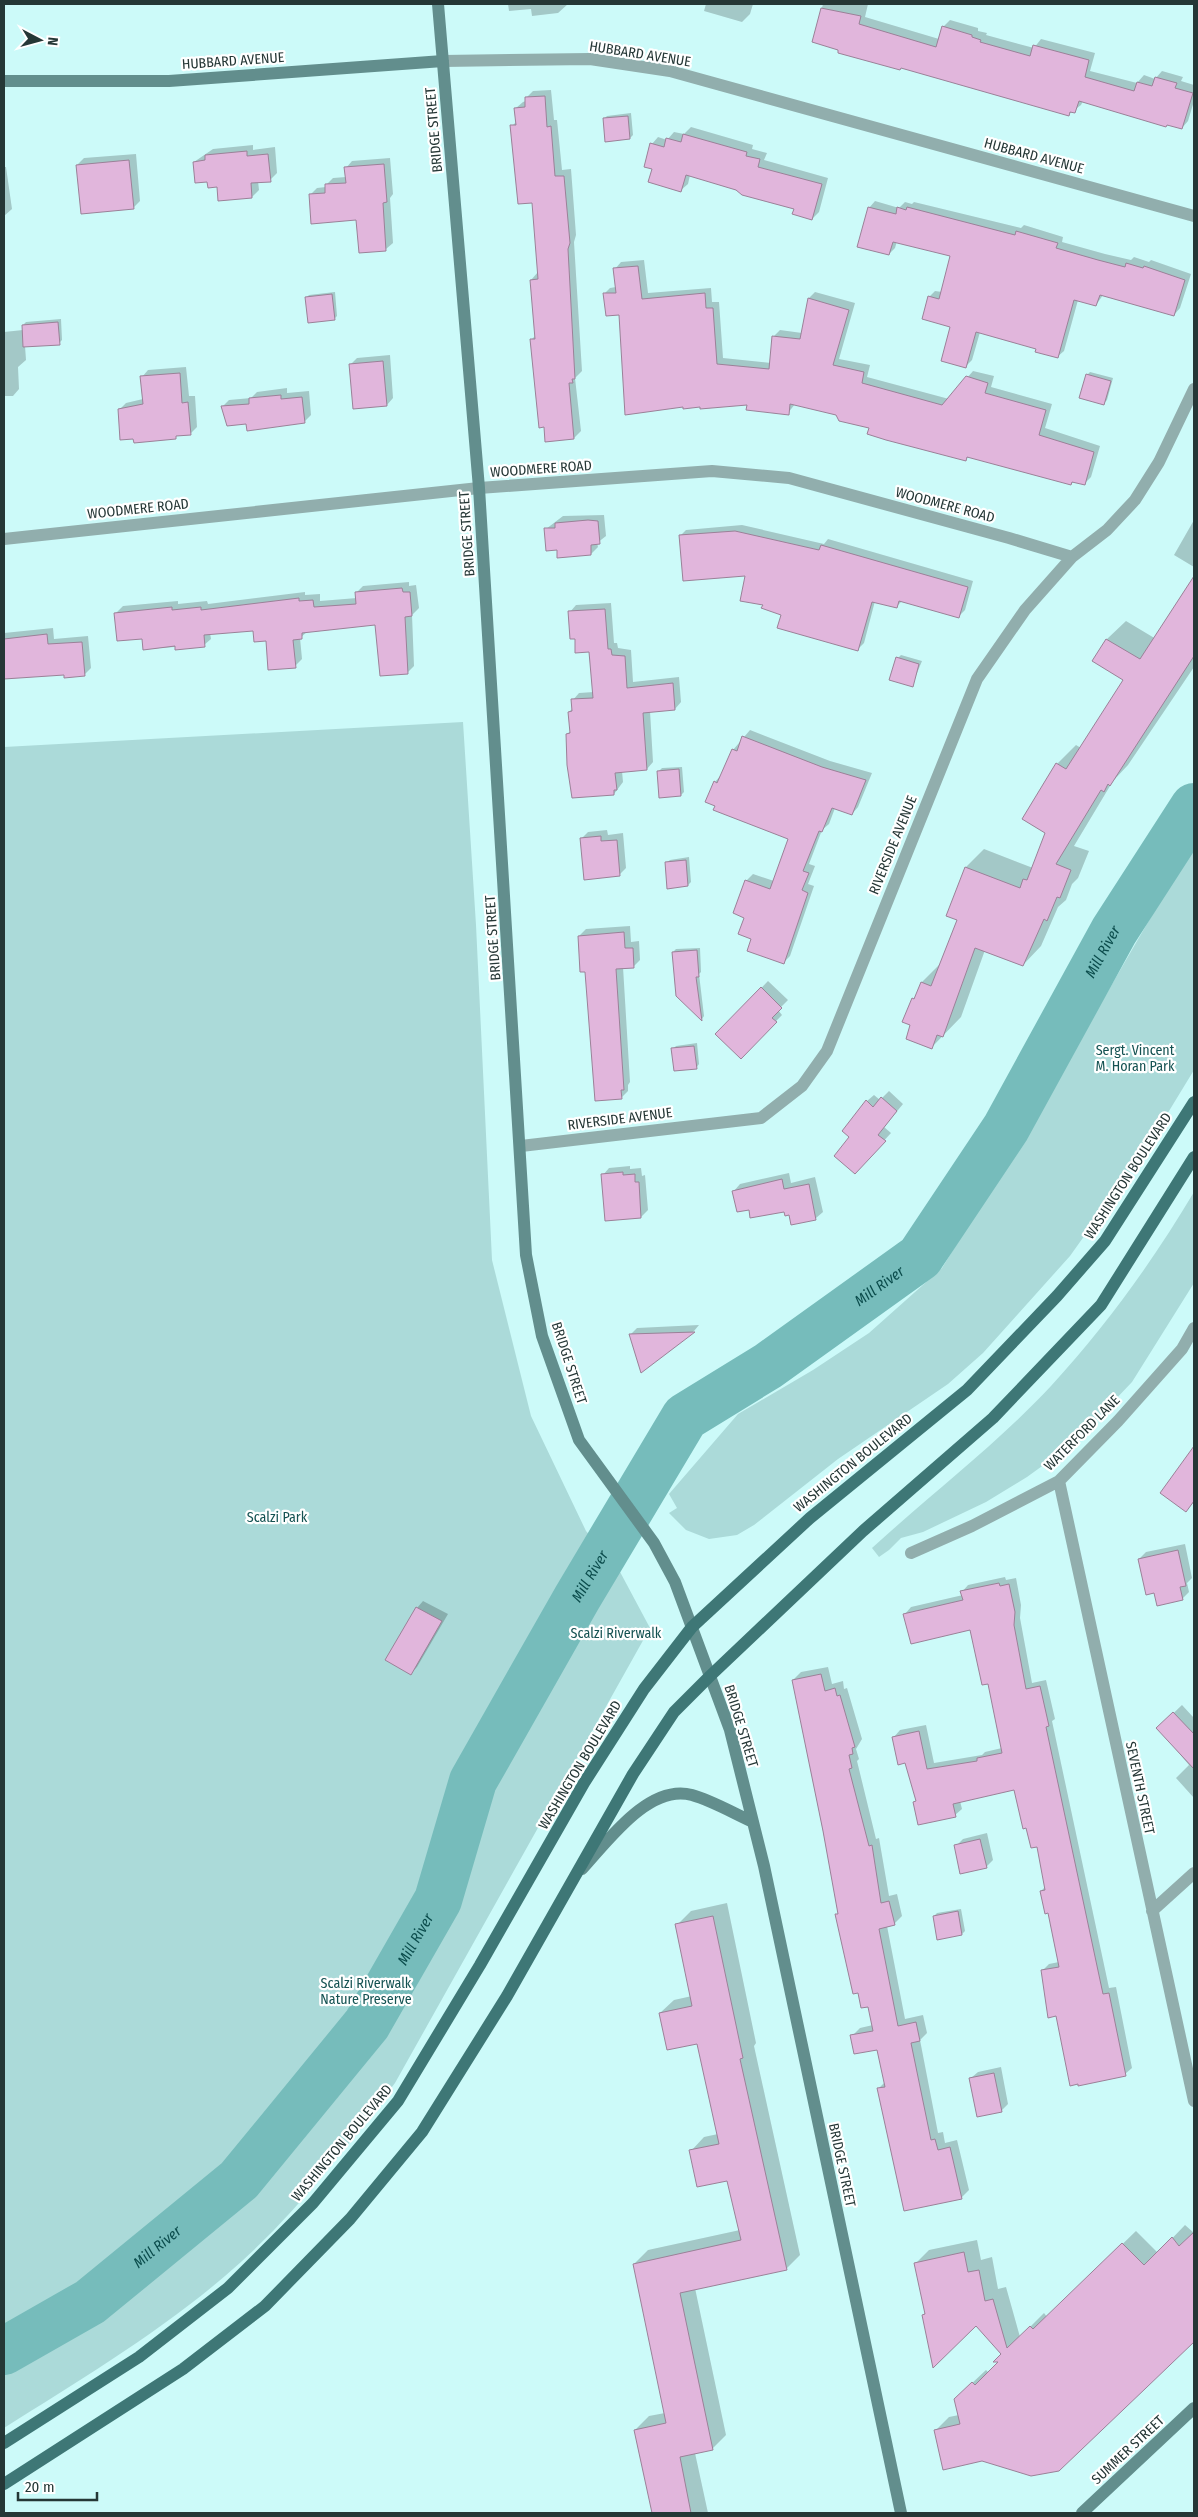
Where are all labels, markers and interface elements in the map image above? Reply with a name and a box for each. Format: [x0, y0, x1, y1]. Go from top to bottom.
north arrow [15, 15, 65, 65]
text: N [44, 36, 61, 46]
street label: HUBBARD AVENUE [588, 38, 692, 70]
street label: HUBBARD AVENUE [181, 49, 285, 73]
street label: BRIDGE STREET [422, 86, 446, 173]
street label: HUBBARD AVENUE [982, 135, 1086, 178]
street label: WOODMERE ROAD [490, 457, 592, 481]
street label: WOODMERE ROAD [894, 484, 996, 526]
street label: BRIDGE STREET [456, 490, 478, 577]
street label: WOODMERE ROAD [87, 495, 189, 523]
street label: RIVERSIDE AVENUE [865, 793, 921, 897]
street label: BRIDGE STREET [482, 894, 504, 981]
water label: Mill River [1081, 922, 1124, 981]
park label: Sergt. Vincent M. Horan Park [1096, 1042, 1175, 1075]
street label: RIVERSIDE AVENUE [567, 1104, 674, 1134]
street label: WASHINGTON BOULEVARD [1081, 1110, 1175, 1242]
water label: Mill River [851, 1262, 908, 1310]
street label: BRIDGE STREET [548, 1320, 590, 1407]
street label: WATERFORD LANE [1041, 1391, 1124, 1474]
street label: WASHINGTON BOULEVARD [790, 1410, 916, 1516]
park label: Scalzi Park [247, 1509, 308, 1526]
water label: Mill River [568, 1547, 613, 1605]
park label: Scalzi Riverwalk [571, 1625, 662, 1642]
street label: BRIDGE STREET [720, 1683, 762, 1770]
street label: WASHINGTON BOULEVARD [535, 1697, 625, 1833]
street label: SEVENTH STREET [1122, 1740, 1158, 1836]
water label: Mill River [394, 1910, 438, 1968]
park label: Scalzi Riverwalk Nature Preserve [320, 1975, 412, 2008]
street label: WASHINGTON BOULEVARD [288, 2081, 396, 2205]
street label: BRIDGE STREET [825, 2121, 859, 2209]
water label: Mill River [130, 2221, 186, 2272]
street label: SUMMER STREET [1088, 2412, 1168, 2488]
scale bar [18, 2470, 96, 2502]
text: 20 m [25, 2478, 55, 2496]

